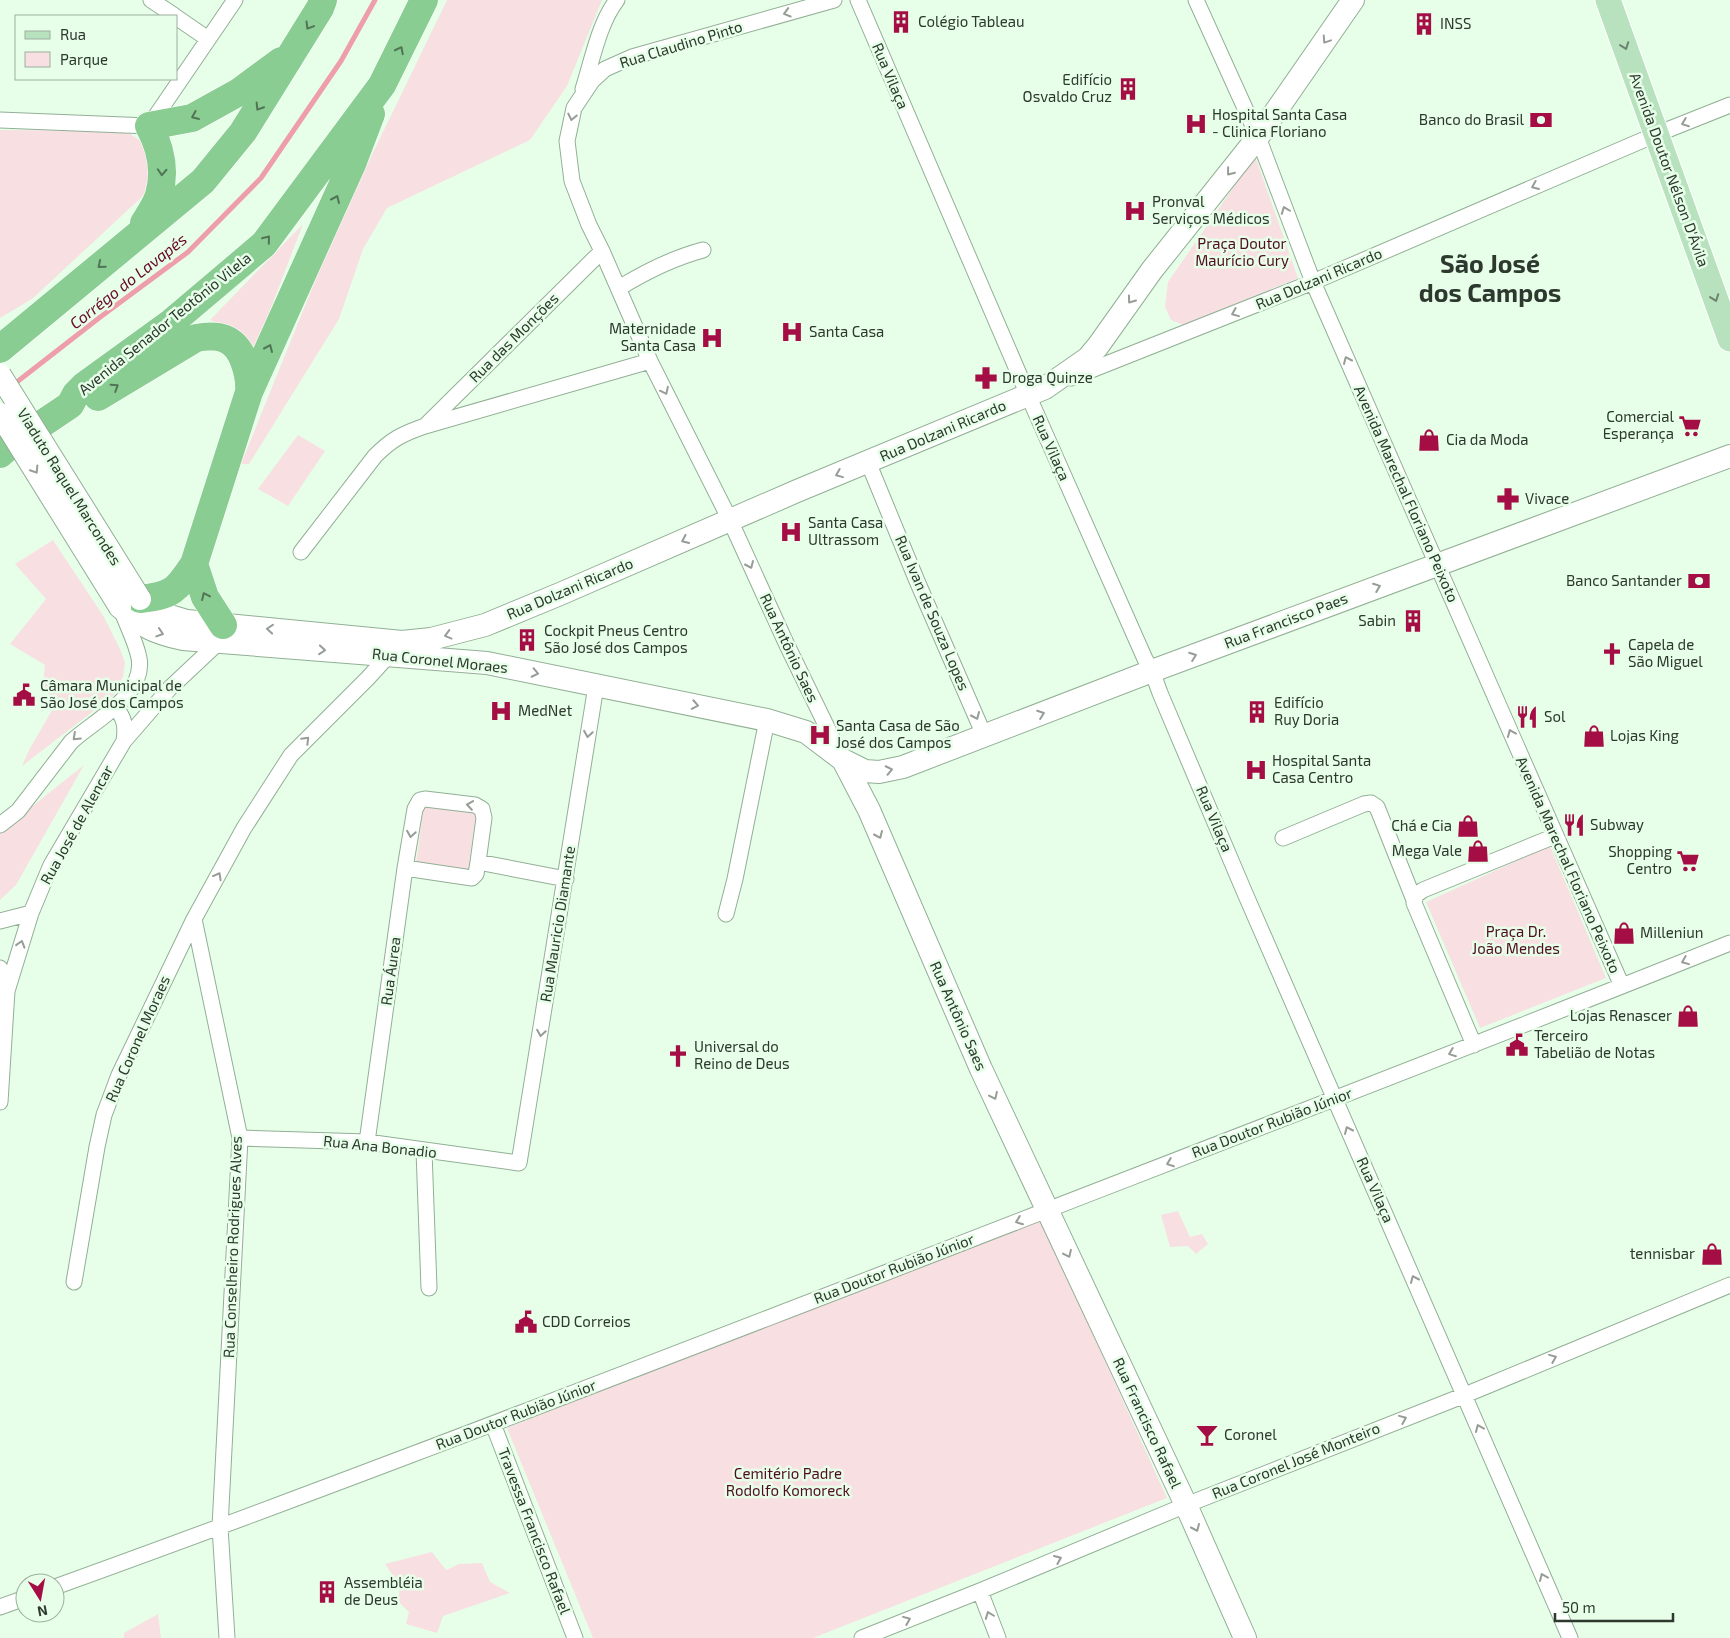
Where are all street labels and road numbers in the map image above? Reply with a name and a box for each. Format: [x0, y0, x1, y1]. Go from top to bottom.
street label: Rua Claudino Pinto [617, 17, 744, 71]
street label: Rua Vilaça [868, 40, 913, 112]
street label: Avenida Doutor Nélson D'Ávila [1626, 70, 1713, 269]
street label: Rua Dolzani Ricardo [1253, 243, 1385, 313]
street label: Avenida Senador Teotônio Vilela [75, 248, 254, 398]
street label: Rua das Monções [465, 289, 562, 386]
street label: Avenida Marechal Floriano Peixoto [1351, 383, 1463, 605]
street label: Rua Dolzani Ricardo [877, 395, 1009, 465]
street label: Viaduto Raquel Marcondes [14, 405, 126, 568]
street label: Rua Vilaça [1029, 412, 1074, 484]
street label: Rua Ivan de Souza Lopes [892, 532, 974, 693]
street label: Rua Dolzani Ricardo [504, 553, 636, 623]
street label: Rua Francisco Paes [1221, 588, 1350, 652]
street label: Rua Antônio Saes [757, 590, 823, 705]
street label: Rua Coronel Moraes [371, 644, 509, 676]
street label: Avenida Marechal Floriano Peixoto [1513, 754, 1625, 976]
street label: Rua José de Alencar [36, 762, 116, 887]
street label: Rua Vilaça [1192, 783, 1237, 855]
street label: Rua Mauricio Diamante [536, 845, 578, 1003]
street label: Rua Áurea [376, 935, 404, 1006]
street label: Rua Antônio Saes [927, 958, 991, 1073]
street label: Rua Coronel Moraes [101, 973, 173, 1105]
street label: Rua Doutor Rubião Júnior [1189, 1083, 1354, 1161]
street label: Rua Ana Bonadio [322, 1131, 438, 1161]
street label: Rua Conselheiro Rodrigues Alves [219, 1136, 245, 1358]
street label: Rua Vilaça [1353, 1154, 1398, 1226]
street label: Rua Doutor Rubião Júnior [811, 1229, 976, 1307]
street label: Rua Francisco Rafael [1110, 1354, 1186, 1491]
street label: Rua Doutor Rubião Júnior [433, 1375, 598, 1453]
street label: Rua Coronel José Monteiro [1209, 1418, 1382, 1502]
street label: Travessa Francisco Rafael [495, 1445, 575, 1617]

